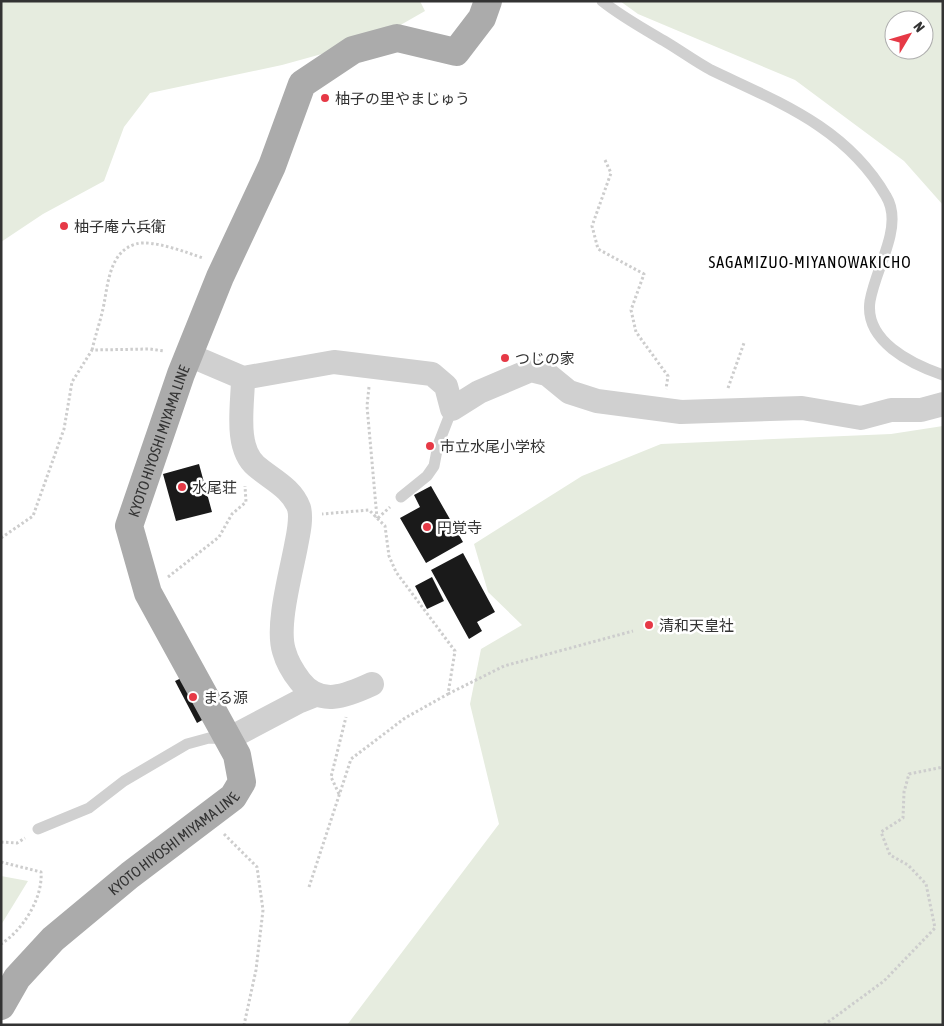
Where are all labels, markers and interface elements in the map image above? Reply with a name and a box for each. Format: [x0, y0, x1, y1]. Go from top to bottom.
north arrow [884, 10, 934, 60]
text: N [910, 19, 928, 35]
place label: 柚子の里やまじゅう [335, 90, 470, 107]
marker: 柚子の里やまじゅう [319, 92, 331, 104]
place label: 柚子庵 六兵衛 [74, 218, 166, 235]
marker: 柚子庵 六兵衛 [58, 220, 70, 232]
district label: SAGAMIZUO-MIYANOWAKICHO [708, 253, 912, 271]
place label: つじの家 [515, 350, 575, 367]
marker: つじの家 [499, 352, 511, 364]
street label: KYOTO HIYOSHI MIYAMA LINE [124, 362, 192, 519]
place label: 市立水尾小学校 [440, 438, 545, 455]
marker: 市立水尾小学校 [424, 440, 436, 452]
place label: 水尾荘 [192, 479, 237, 496]
marker: 水尾荘 [176, 481, 188, 493]
place label: 円覚寺 [437, 519, 482, 536]
marker: 円覚寺 [421, 521, 433, 533]
place label: 清和天皇社 [659, 617, 734, 634]
marker: 清和天皇社 [643, 619, 655, 631]
place label: まる源 [203, 689, 248, 706]
marker: まる源 [187, 691, 199, 703]
street label: KYOTO HIYOSHI MIYAMA LINE [105, 789, 243, 898]

